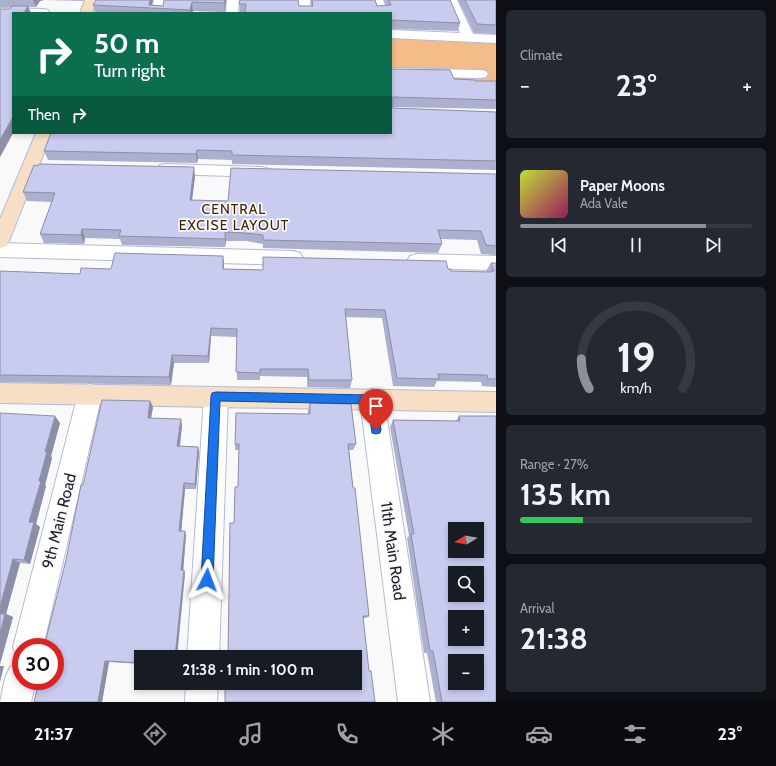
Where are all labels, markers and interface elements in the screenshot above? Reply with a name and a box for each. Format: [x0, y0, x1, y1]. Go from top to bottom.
text: 50 m [94, 26, 159, 60]
icon: right [28, 28, 80, 80]
text: Climate [520, 47, 562, 63]
text: Turn right [94, 60, 165, 82]
text: 23° [616, 67, 656, 104]
text: − [520, 72, 530, 99]
text: + [742, 72, 752, 99]
icon: right [68, 104, 90, 126]
text: Then [28, 106, 60, 124]
text: Paper Moons [580, 177, 665, 195]
text: Ada Vale [580, 195, 628, 211]
district label: CENTRAL EXCISE LAYOUT [179, 200, 289, 234]
icon: previous [548, 234, 570, 256]
icon: pause [625, 234, 647, 256]
icon: next [702, 234, 724, 256]
text: 19 [617, 332, 655, 382]
text: km/h [620, 379, 652, 397]
pin [359, 389, 393, 430]
icon: arrive [365, 395, 387, 417]
text: Range · 27% [520, 456, 588, 472]
street label: 9th Main Road [38, 471, 80, 571]
text: 135 km [520, 476, 611, 513]
street label: 11th Main Road [377, 501, 409, 601]
north arrow [448, 522, 484, 558]
map controls [448, 522, 484, 690]
position arrow [186, 559, 228, 601]
button: search [448, 566, 484, 602]
text: Arrival [520, 600, 555, 616]
button: + [448, 610, 484, 646]
text: 21:38 [520, 620, 588, 657]
speed limit sign: 30 [12, 638, 64, 690]
button: − [448, 654, 484, 690]
text: 21:38 · 1 min · 100 m [182, 661, 314, 679]
icon: directions [141, 720, 169, 748]
icon: music [237, 720, 265, 748]
icon: phone [333, 720, 361, 748]
icon: climate [429, 720, 457, 748]
icon: car [525, 720, 553, 748]
icon: filters [621, 720, 649, 748]
text: 21:37 [34, 723, 73, 745]
text: 23° [718, 723, 742, 745]

